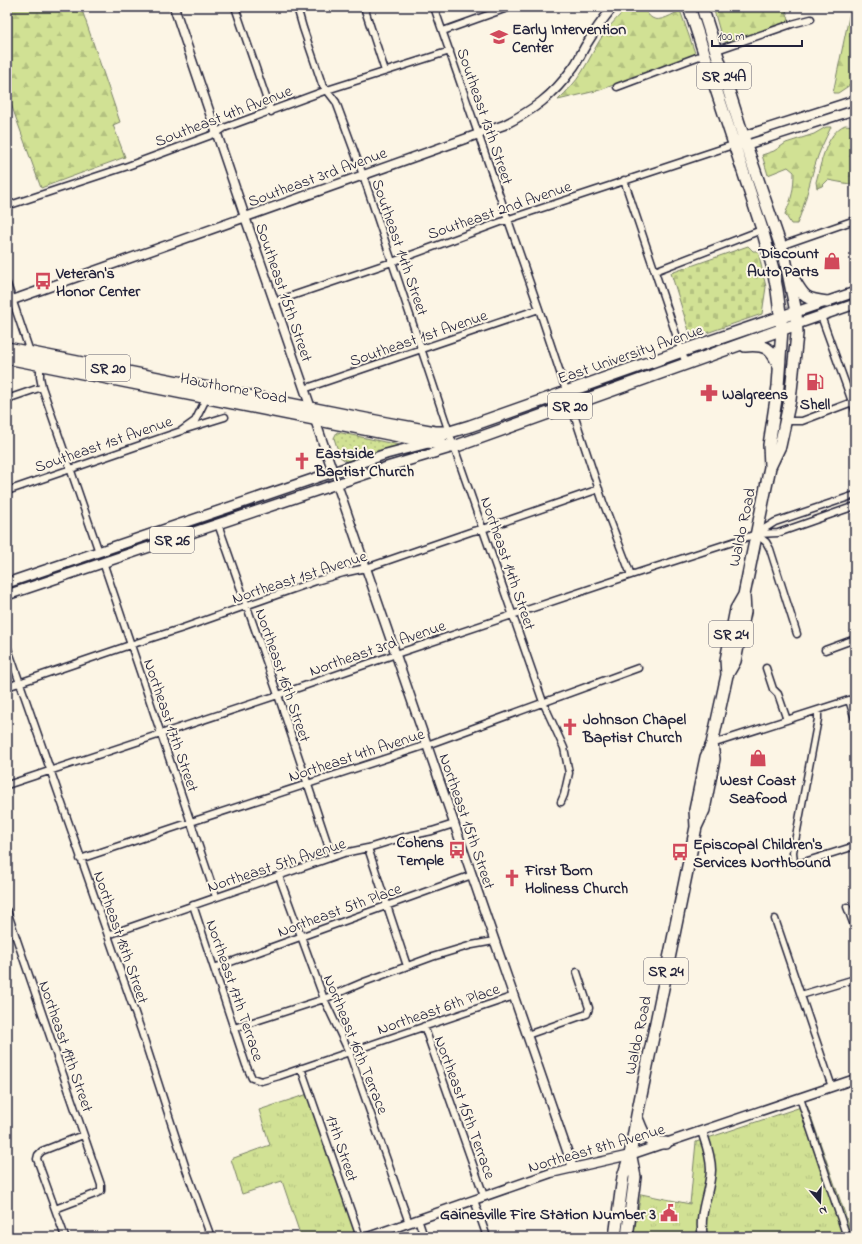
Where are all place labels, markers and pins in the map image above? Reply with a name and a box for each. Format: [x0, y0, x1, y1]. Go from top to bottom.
place label: Early Intervention Center [512, 18, 626, 60]
school or university icon: Early Intervention Center [489, 27, 509, 47]
place label: Discount Auto Parts [747, 242, 820, 284]
shop icon: Discount Auto Parts [822, 251, 842, 271]
place label: Veteran's Honor Center [55, 262, 141, 304]
bus stop icon: Veteran's Honor Center [33, 271, 53, 291]
fuel station icon: Shell [805, 372, 825, 392]
pharmacy icon: Walgreens [699, 383, 719, 403]
place label: Walgreens [722, 383, 788, 408]
place label: Shell [800, 393, 831, 417]
place label: Eastside Baptist Church [314, 442, 414, 484]
church icon: Eastside Baptist Church [292, 451, 312, 471]
place label: Johnson Chapel Baptist Church [582, 708, 686, 750]
church icon: Johnson Chapel Baptist Church [560, 717, 580, 737]
shop icon: West Coast Seafood [748, 748, 768, 768]
place label: West Coast Seafood [720, 769, 797, 811]
place label: Cohens Temple [397, 831, 445, 873]
place label: Episcopal Children's Services Northbound [693, 833, 831, 875]
bus stop icon: Cohens Temple [447, 840, 467, 860]
bus stop icon: Episcopal Children's Services Northbound [670, 842, 690, 862]
place label: First Born Holiness Church [524, 859, 629, 901]
church icon: First Born Holiness Church [502, 868, 522, 888]
place label: Gainesville Fire Station Number 3 [440, 1203, 656, 1227]
public building icon: Gainesville Fire Station Number 3 [659, 1203, 679, 1223]

